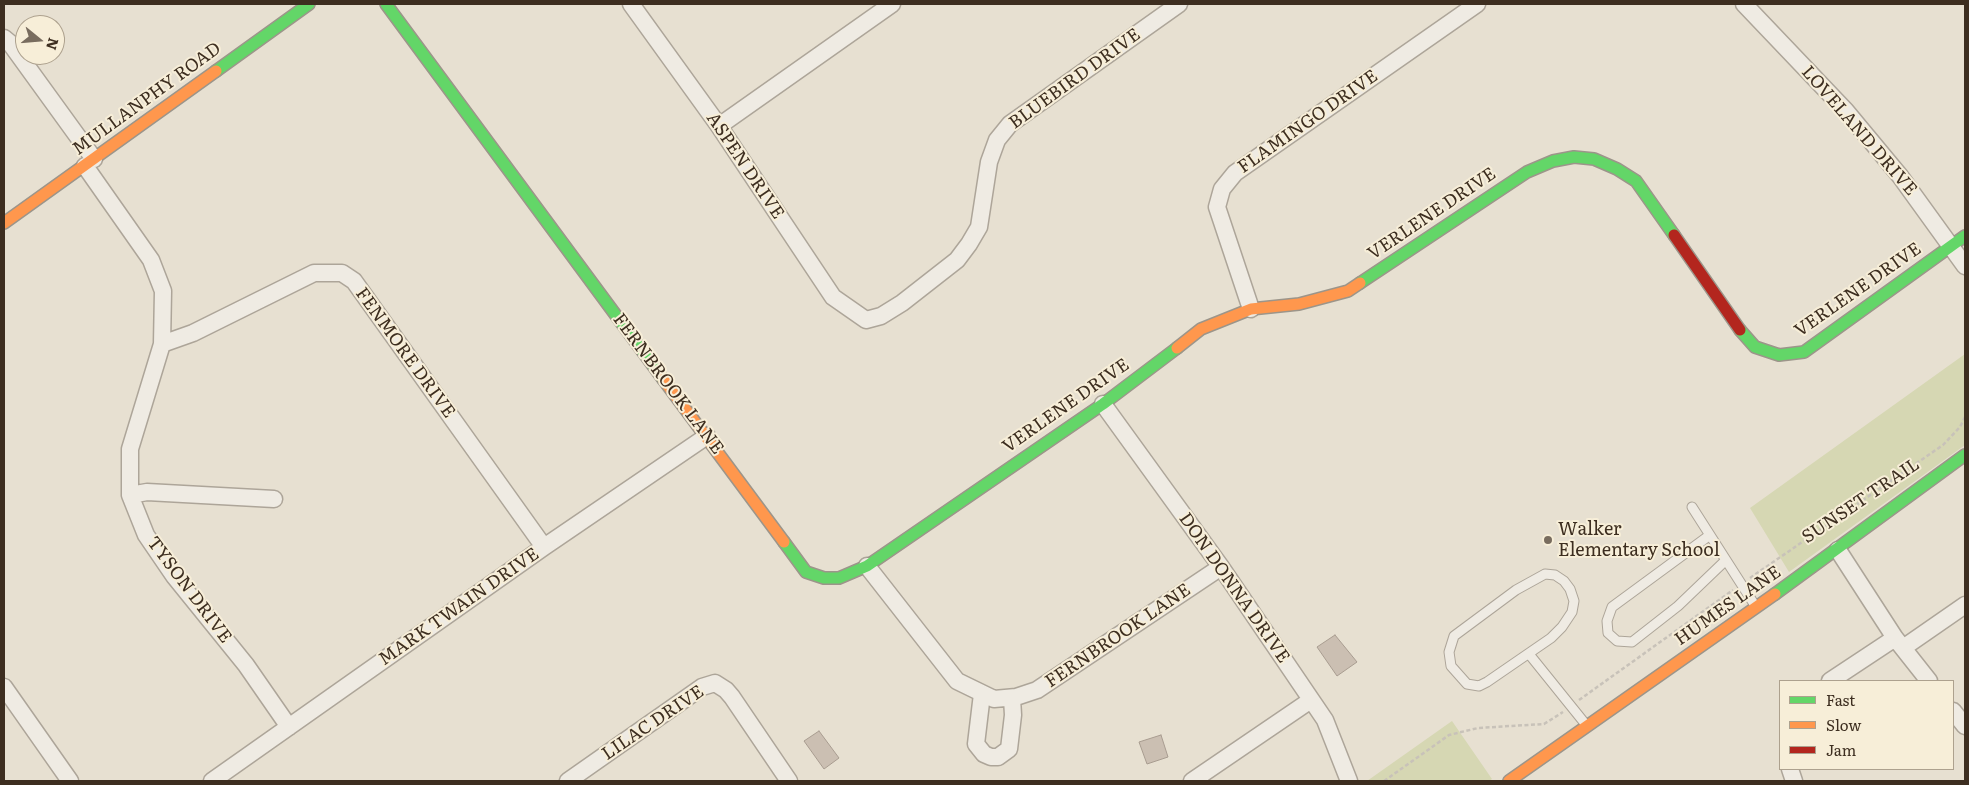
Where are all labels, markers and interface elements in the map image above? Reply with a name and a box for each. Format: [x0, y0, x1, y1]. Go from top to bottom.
north arrow [15, 15, 65, 65]
street label: BLUEBIRD DRIVE [1005, 24, 1145, 134]
text: N [42, 36, 65, 53]
street label: MULLANPHY ROAD [69, 38, 225, 160]
street label: LOVELAND DRIVE [1797, 62, 1921, 200]
street label: FLAMINGO DRIVE [1234, 66, 1382, 178]
street label: ASPEN DRIVE [701, 109, 789, 223]
street label: VERLENE DRIVE [1364, 163, 1500, 265]
street label: VERLENE DRIVE [1790, 238, 1926, 342]
street label: FENMORE DRIVE [350, 284, 460, 422]
street label: FERNBROOK LANE [608, 309, 728, 459]
street label: VERLENE DRIVE [998, 354, 1134, 458]
street label: SUNSET TRAIL [1798, 454, 1924, 548]
street label: DON DONNA DRIVE [1174, 509, 1294, 667]
place label: Walker Elementary School [1558, 519, 1720, 562]
street label: TYSON DRIVE [142, 533, 236, 647]
marker: Walker Elementary School [1542, 534, 1554, 546]
street label: MARK TWAIN DRIVE [375, 543, 543, 671]
street label: HUMES LANE [1671, 561, 1785, 651]
street label: FERNBROOK LANE [1041, 579, 1195, 693]
legend [1779, 680, 1954, 770]
street label: LILAC DRIVE [598, 681, 708, 765]
text: Fast [1826, 688, 1855, 711]
text: Slow [1826, 713, 1861, 736]
text: Jam [1826, 738, 1856, 761]

